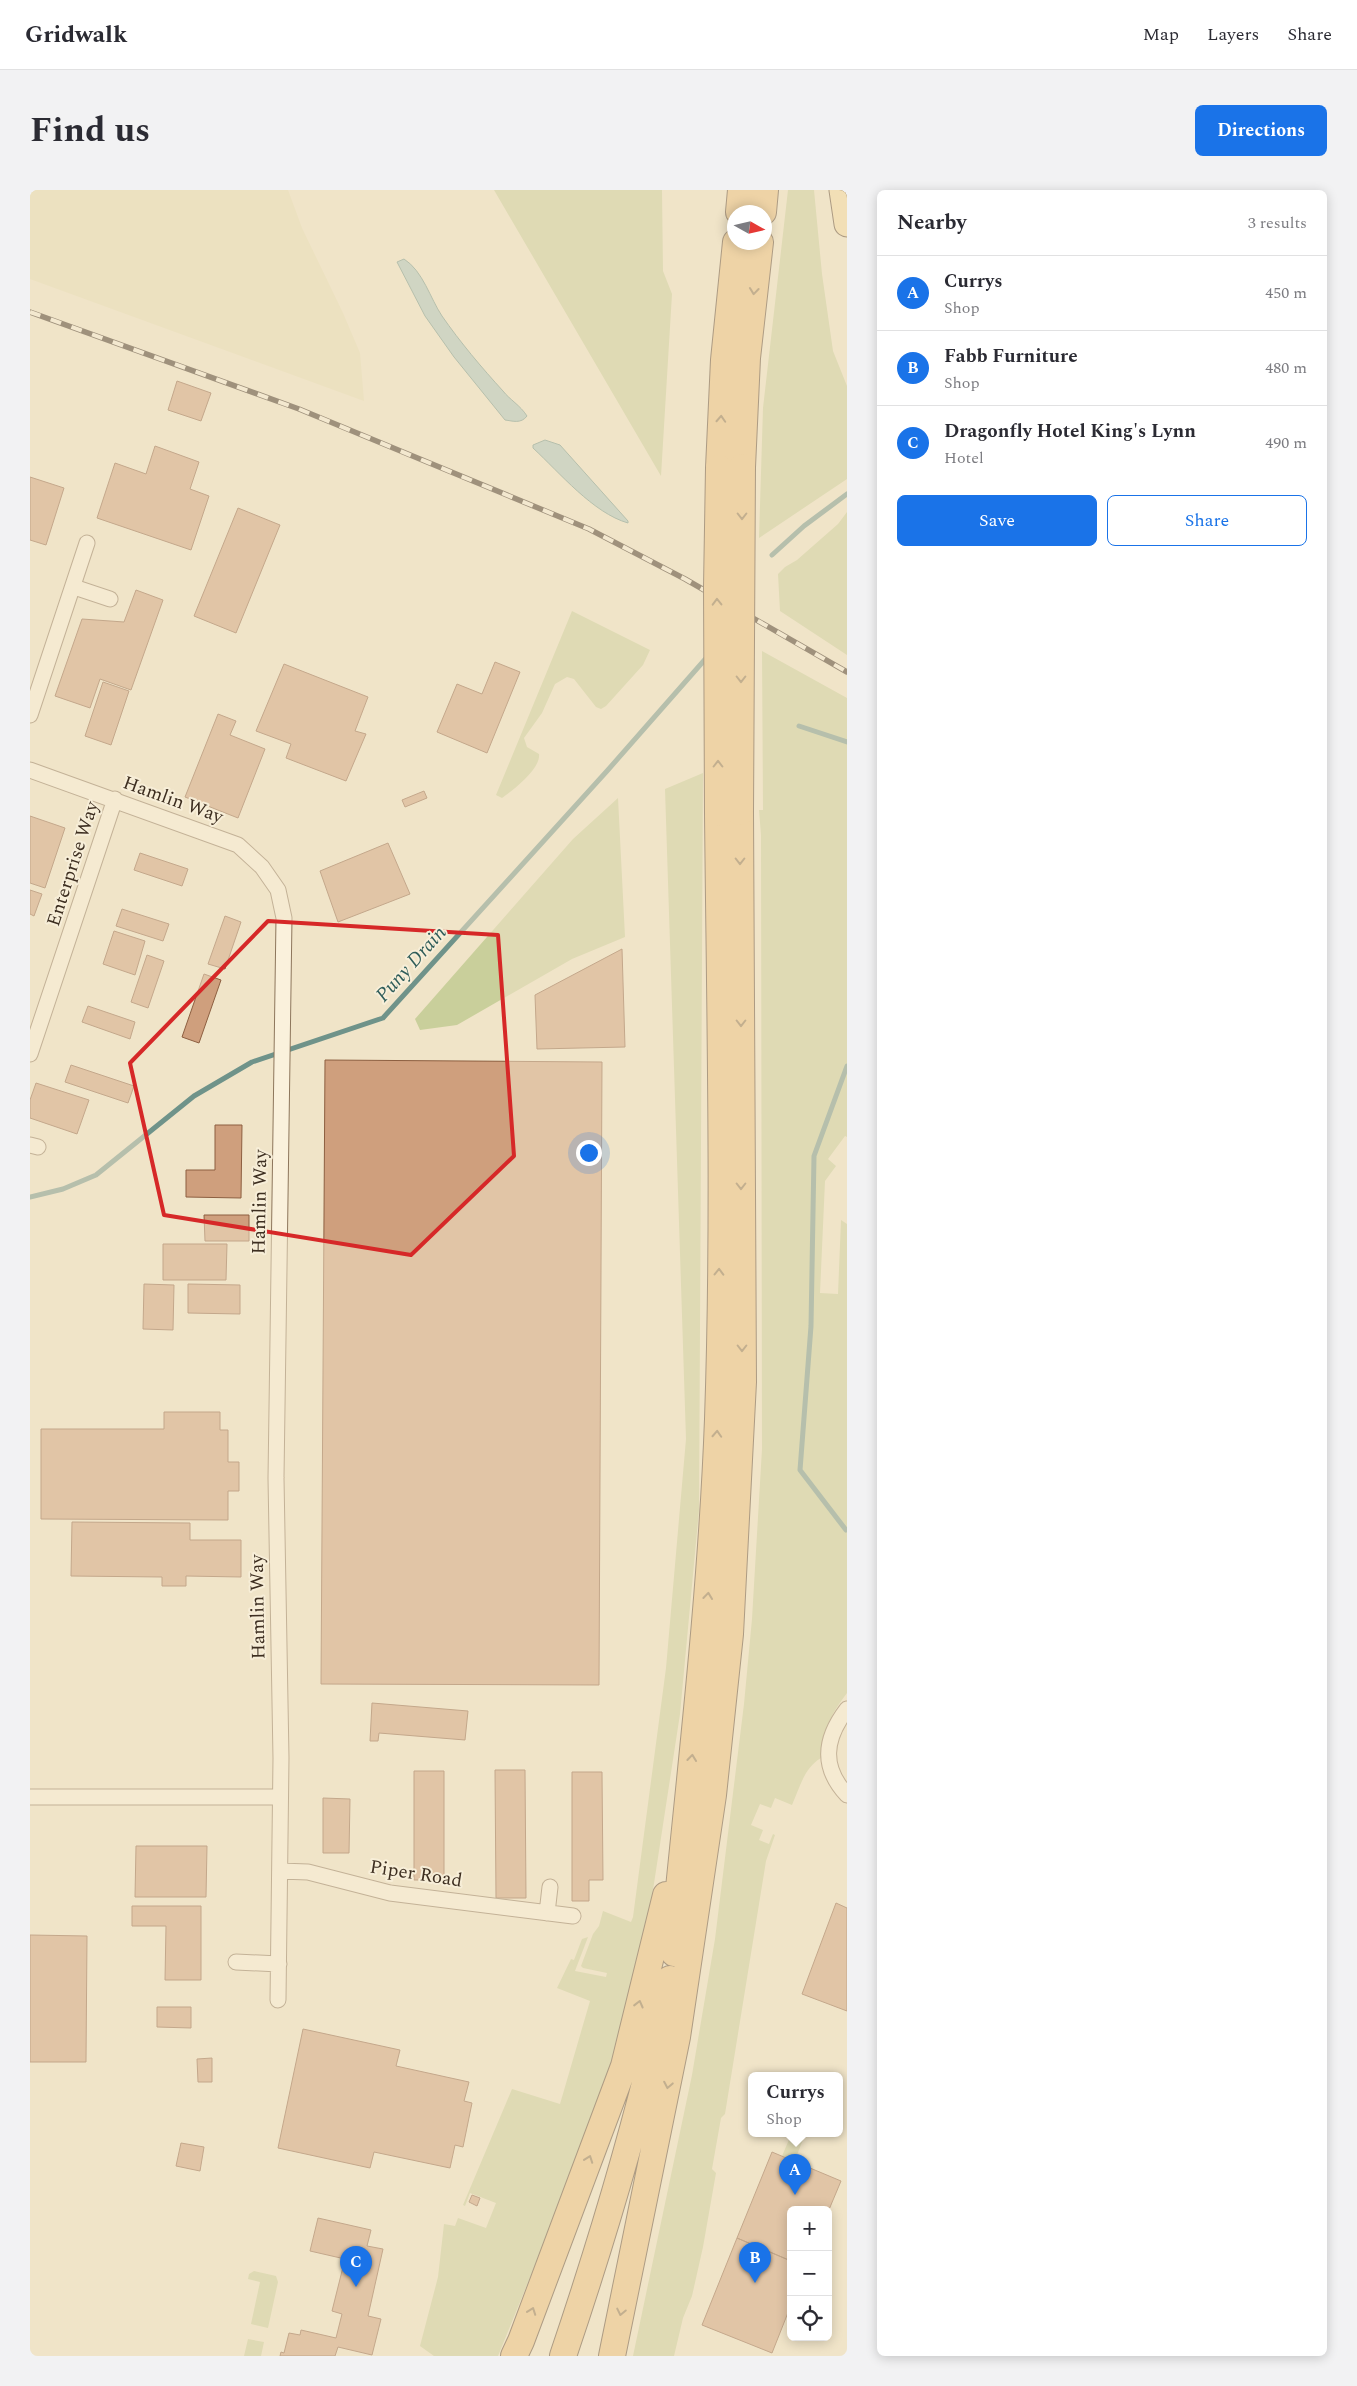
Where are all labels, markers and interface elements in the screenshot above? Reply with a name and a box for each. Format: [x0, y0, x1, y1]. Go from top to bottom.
text: Gridwalk [25, 17, 127, 53]
text: Map [1143, 21, 1179, 48]
text: Layers [1207, 21, 1259, 48]
text: Share [1287, 21, 1332, 48]
text: Find us [30, 104, 150, 157]
button: Directions [1195, 105, 1327, 156]
north arrow [727, 205, 772, 250]
text: Nearby [897, 207, 967, 239]
text: 3 results [1248, 211, 1307, 235]
text: Currys [944, 267, 1002, 296]
text: A [907, 281, 919, 305]
text: 450 m [1265, 281, 1307, 305]
one-way arrow [749, 287, 760, 295]
text: Shop [944, 296, 980, 320]
text: Fabb Furniture [944, 342, 1078, 371]
text: B [907, 356, 919, 380]
text: 480 m [1265, 356, 1307, 380]
text: Shop [944, 371, 980, 395]
one-way arrow [716, 415, 726, 422]
text: Dragonfly Hotel King's Lynn [944, 417, 1196, 446]
text: C [907, 431, 919, 455]
text: 490 m [1265, 431, 1307, 455]
text: Hotel [944, 446, 984, 470]
button: Save [897, 495, 1097, 546]
button: Share [1107, 495, 1307, 546]
one-way arrow [737, 512, 747, 520]
one-way arrow [712, 597, 722, 605]
one-way arrow [736, 675, 746, 683]
one-way arrow [713, 760, 723, 768]
street label: Hamlin Way [119, 768, 228, 832]
street label: Enterprise Way [39, 797, 107, 930]
one-way arrow [735, 858, 745, 865]
water label: Puny Drain [368, 919, 454, 1009]
one-way arrow [736, 1020, 746, 1028]
your location [576, 1140, 602, 1166]
street label: Hamlin Way [245, 1148, 275, 1255]
one-way arrow [736, 1182, 746, 1190]
one-way arrow [714, 1267, 725, 1275]
one-way arrow [737, 1345, 748, 1353]
one-way arrow [712, 1430, 723, 1438]
street label: Hamlin Way [243, 1553, 273, 1660]
one-way arrow [702, 1592, 713, 1600]
one-way arrow [686, 1754, 697, 1762]
street label: Piper Road [368, 1852, 464, 1896]
one-way arrow [633, 2000, 644, 2009]
popup [748, 2072, 843, 2137]
text: Currys [766, 2078, 825, 2107]
one-way arrow [664, 2080, 674, 2089]
text: Shop [766, 2107, 802, 2131]
pin: A [779, 2154, 811, 2195]
one-way arrow [583, 2155, 593, 2164]
map controls [787, 2206, 832, 2341]
button: + [787, 2206, 832, 2251]
pin: B [739, 2242, 771, 2283]
pin: C [340, 2246, 372, 2287]
button: − [787, 2251, 832, 2296]
button: locate [787, 2296, 832, 2341]
one-way arrow [526, 2307, 537, 2316]
one-way arrow [617, 2307, 627, 2316]

